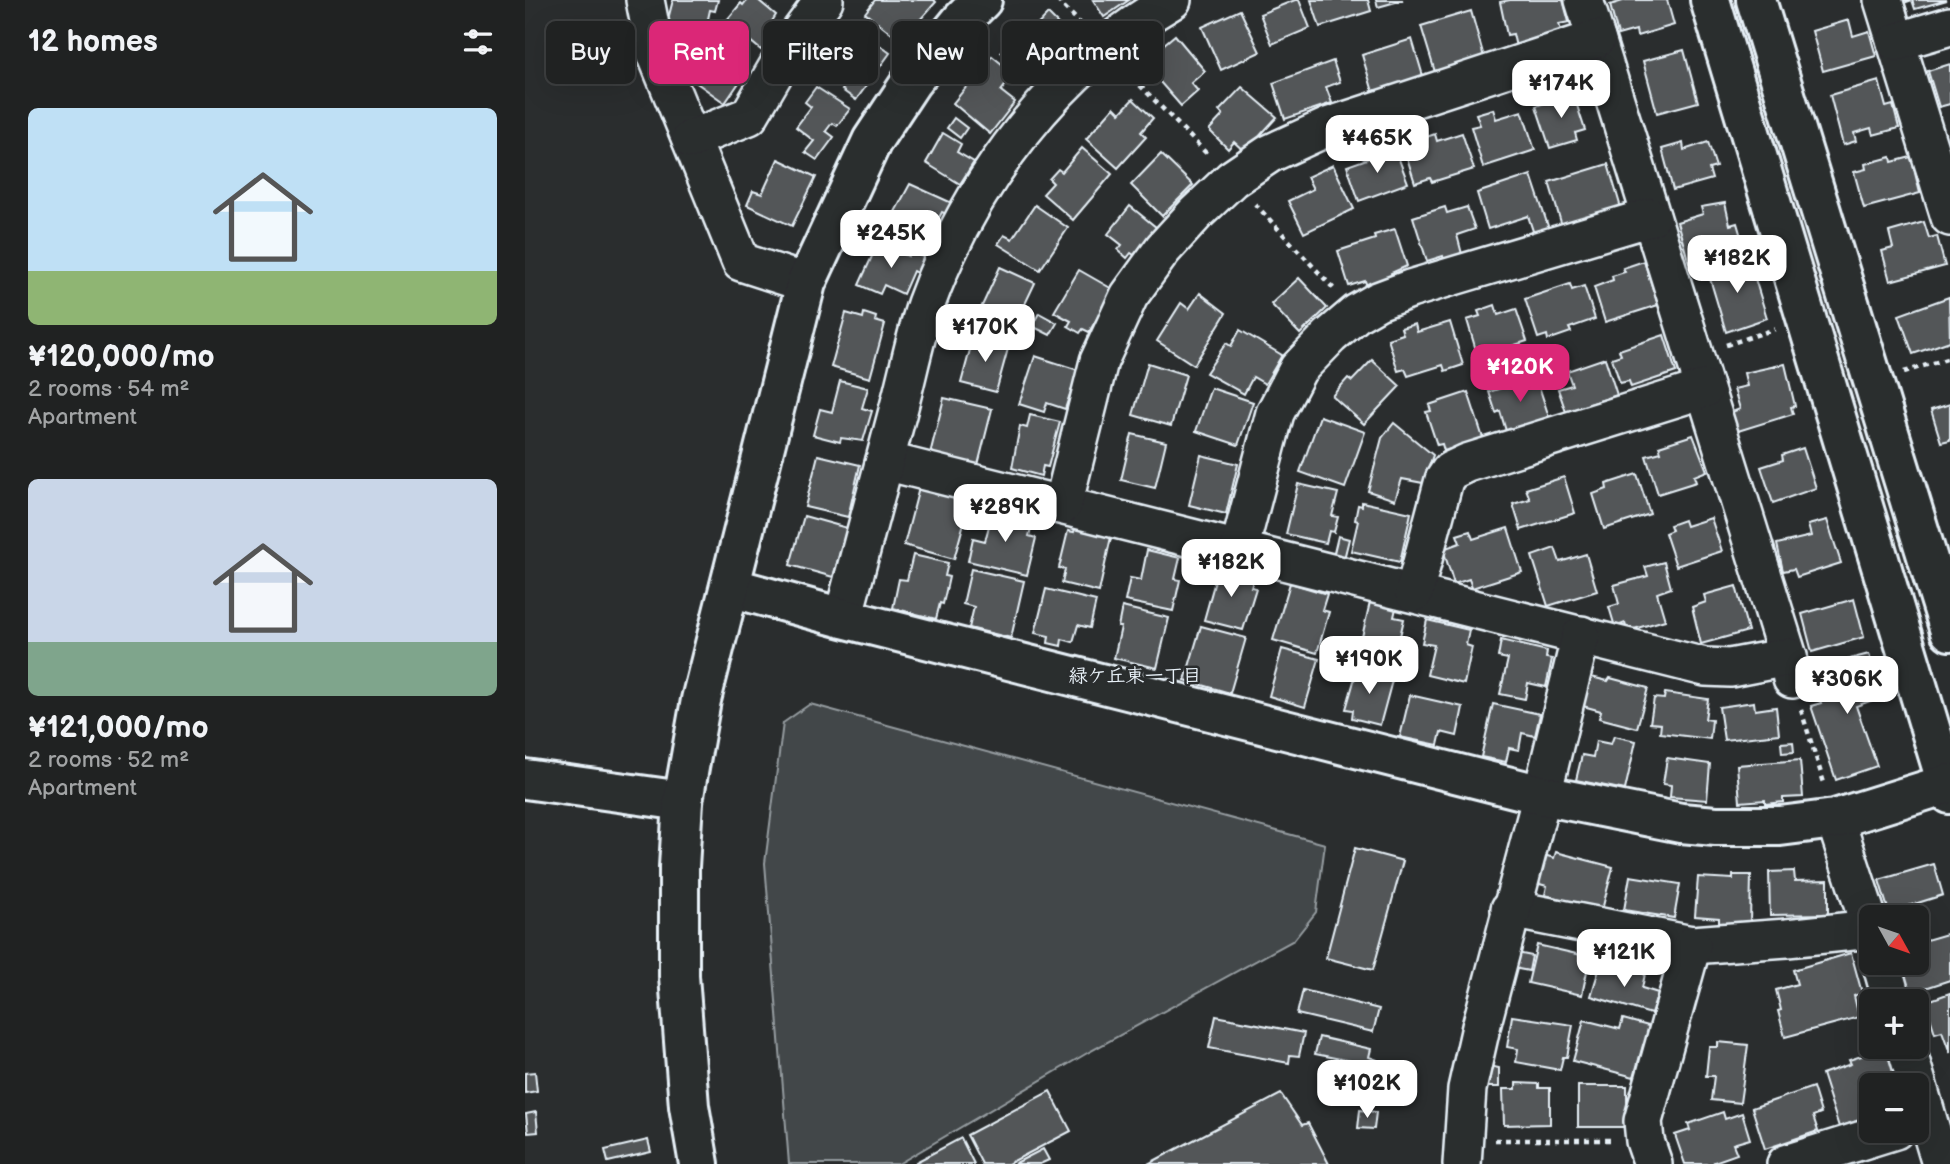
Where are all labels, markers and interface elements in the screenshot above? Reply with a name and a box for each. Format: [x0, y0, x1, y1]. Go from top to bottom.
chip: Buy [546, 21, 635, 84]
chip: Rent [649, 21, 749, 84]
chip: Filters [763, 21, 878, 84]
chip: New [892, 21, 988, 84]
chip: Apartment [1002, 21, 1163, 84]
icon: filters [459, 23, 497, 61]
text: 12 homes [28, 24, 158, 60]
pin: ¥174K [1512, 60, 1610, 120]
text: ¥174K [1528, 69, 1594, 97]
pin: ¥465K [1328, 116, 1426, 175]
text: ¥465K [1342, 124, 1412, 152]
icon: home [200, 154, 326, 280]
pin: ¥245K [842, 210, 940, 270]
text: ¥245K [856, 219, 926, 247]
pin: ¥182K [1688, 236, 1786, 295]
text: ¥182K [1703, 244, 1771, 272]
pin: ¥170K [936, 304, 1034, 364]
text: ¥170K [952, 313, 1018, 341]
text: ¥120,000/mo [28, 339, 215, 375]
pin: ¥120K [1471, 344, 1569, 404]
text: ¥120K [1486, 353, 1554, 381]
text: 2 rooms · 54 m² [28, 375, 190, 403]
text: Apartment [28, 403, 137, 431]
pin: ¥289K [956, 484, 1054, 544]
text: ¥289K [970, 493, 1040, 521]
icon: home [200, 525, 326, 651]
pin: ¥182K [1182, 540, 1280, 599]
text: ¥182K [1197, 548, 1265, 576]
pin: ¥190K [1320, 636, 1418, 696]
text: ¥190K [1335, 645, 1403, 673]
pin: ¥306K [1798, 656, 1896, 716]
district label: 緑ケ丘東一丁目 [1068, 665, 1202, 688]
text: ¥306K [1811, 665, 1883, 693]
text: ¥121,000/mo [28, 710, 209, 746]
text: 2 rooms · 52 m² [28, 746, 189, 774]
text: Apartment [28, 774, 137, 802]
north arrow [1859, 905, 1929, 975]
map controls [1859, 905, 1929, 1143]
pin: ¥121K [1575, 930, 1673, 989]
text: ¥121K [1593, 938, 1655, 966]
button: + [1859, 989, 1929, 1059]
pin: ¥102K [1318, 1060, 1416, 1120]
text: ¥102K [1333, 1069, 1401, 1097]
button: − [1859, 1073, 1929, 1143]

